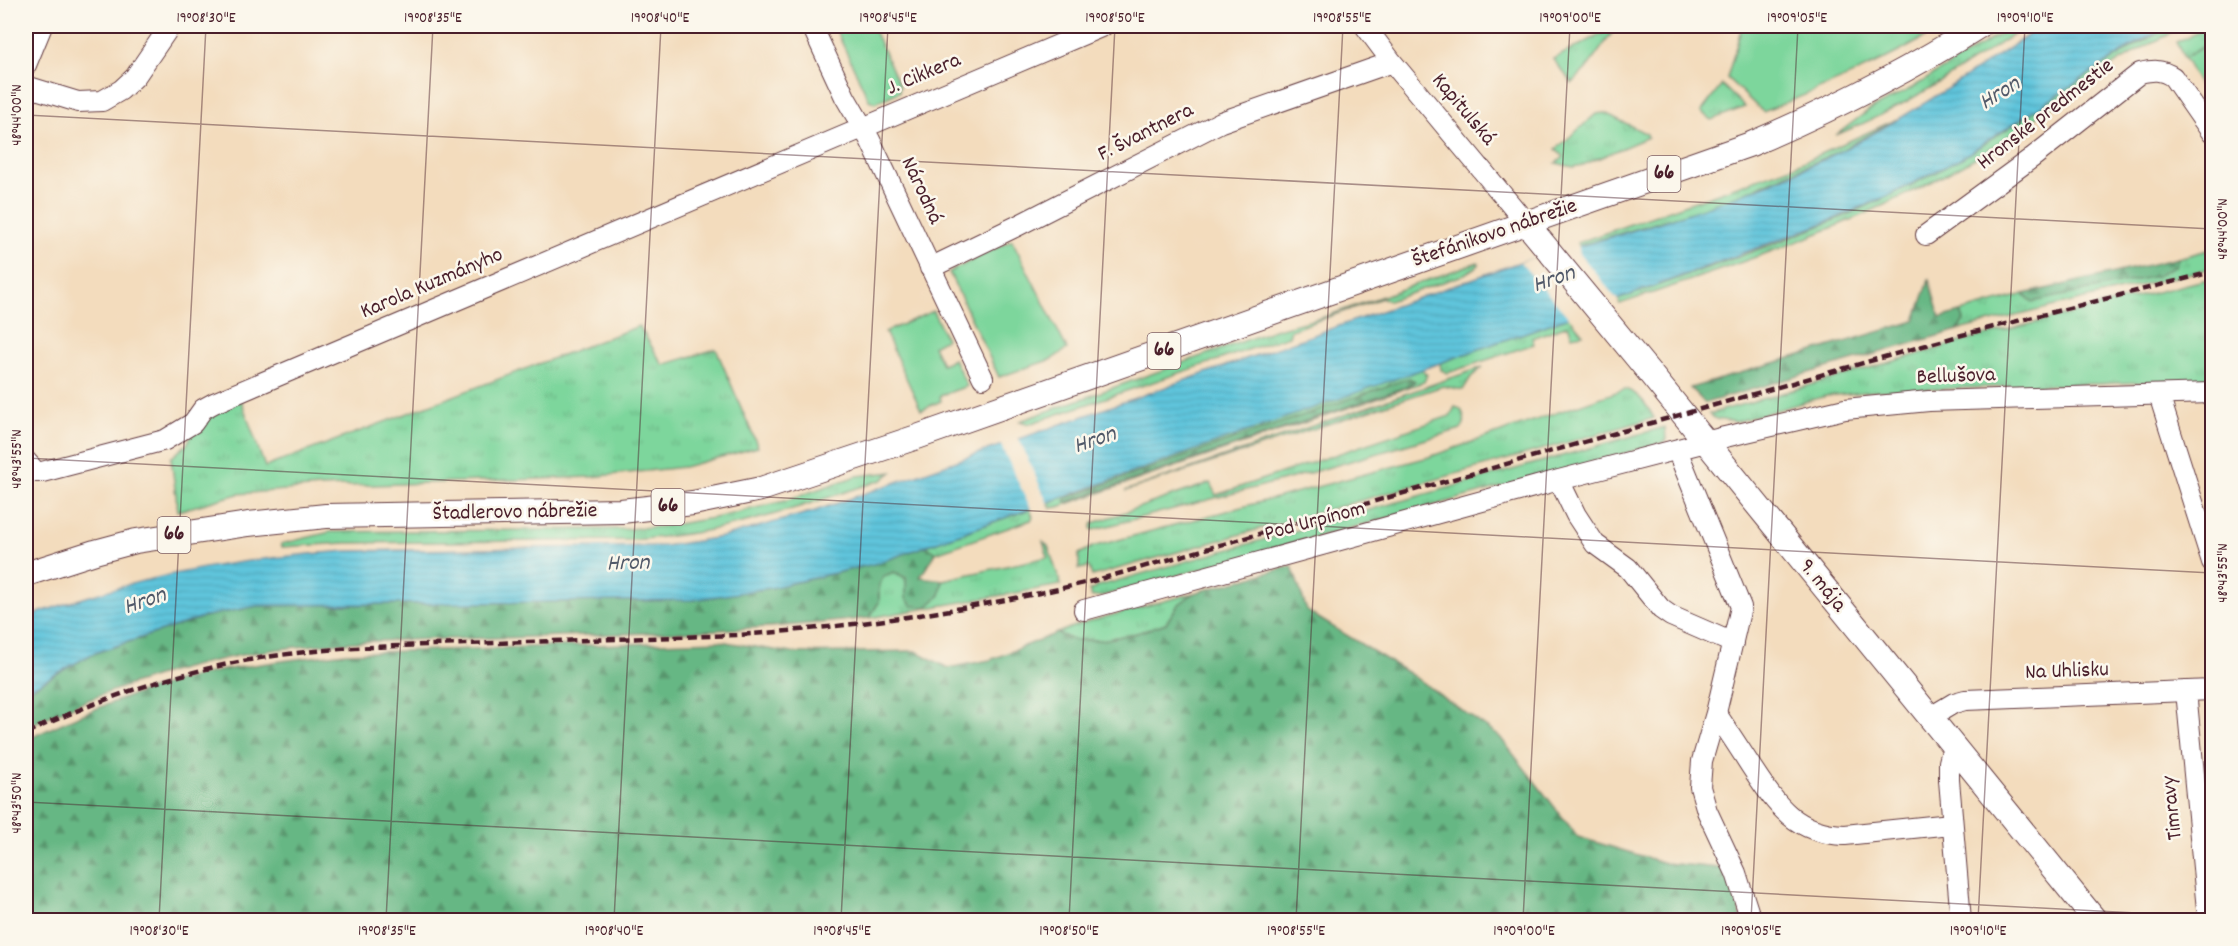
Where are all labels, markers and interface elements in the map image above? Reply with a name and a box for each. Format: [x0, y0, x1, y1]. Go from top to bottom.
text: 19°08'30"E [176, 8, 236, 30]
text: 19°08'35"E [404, 8, 462, 30]
text: 19°08'40"E [631, 8, 690, 30]
text: 19°08'45"E [859, 8, 917, 30]
text: 19°08'50"E [1085, 8, 1145, 30]
text: 19°08'55"E [1313, 8, 1371, 30]
text: 19°09'00"E [1539, 8, 1601, 30]
text: 19°09'05"E [1767, 8, 1827, 30]
text: 19°09'10"E [1997, 8, 2053, 30]
street label: J. Cikkera [882, 45, 966, 104]
street label: Hronské predmestie [1971, 52, 2121, 178]
street label: Kapitulská [1423, 67, 1503, 153]
water label: Hron [1973, 68, 2028, 120]
text: 48°44'00"N [7, 84, 29, 146]
street label: F. Švantnera [1093, 95, 1200, 170]
street label: Národná [892, 152, 950, 230]
road number: 66 [1648, 156, 1680, 192]
street label: Štefánikovo nábrežie [1408, 191, 1582, 277]
text: 48°44'00"N [2213, 198, 2235, 260]
street label: Karola Kuzmányho [356, 240, 508, 328]
water label: Hron [1528, 257, 1581, 303]
road number: 66 [1148, 333, 1180, 369]
street label: Bellušova [1916, 360, 1997, 394]
water label: Hron [1069, 418, 1122, 464]
text: 48°43'55"N [7, 429, 29, 489]
road number: 66 [652, 489, 684, 525]
street label: Pod Urpínom [1261, 494, 1369, 550]
street label: Štadlerovo nábrežie [432, 496, 598, 530]
road number: 66 [158, 517, 190, 553]
text: 48°43'55"N [2213, 543, 2235, 603]
water label: Hron [606, 546, 651, 582]
street label: 9. mája [1791, 553, 1854, 620]
water label: Hron [119, 579, 172, 625]
street label: Na Uhlisku [2025, 655, 2109, 689]
text: 48°43'50"N [7, 773, 29, 833]
street label: Timravy [2154, 773, 2192, 842]
text: 19°08'30"E [129, 921, 189, 943]
text: 19°08'35"E [358, 921, 416, 943]
text: 19°08'40"E [585, 921, 644, 943]
text: 19°08'45"E [813, 921, 871, 943]
text: 19°08'50"E [1039, 921, 1099, 943]
text: 19°08'55"E [1267, 921, 1325, 943]
text: 19°09'00"E [1493, 921, 1555, 943]
text: 19°09'05"E [1721, 921, 1781, 943]
text: 19°09'10"E [1950, 921, 2006, 943]

